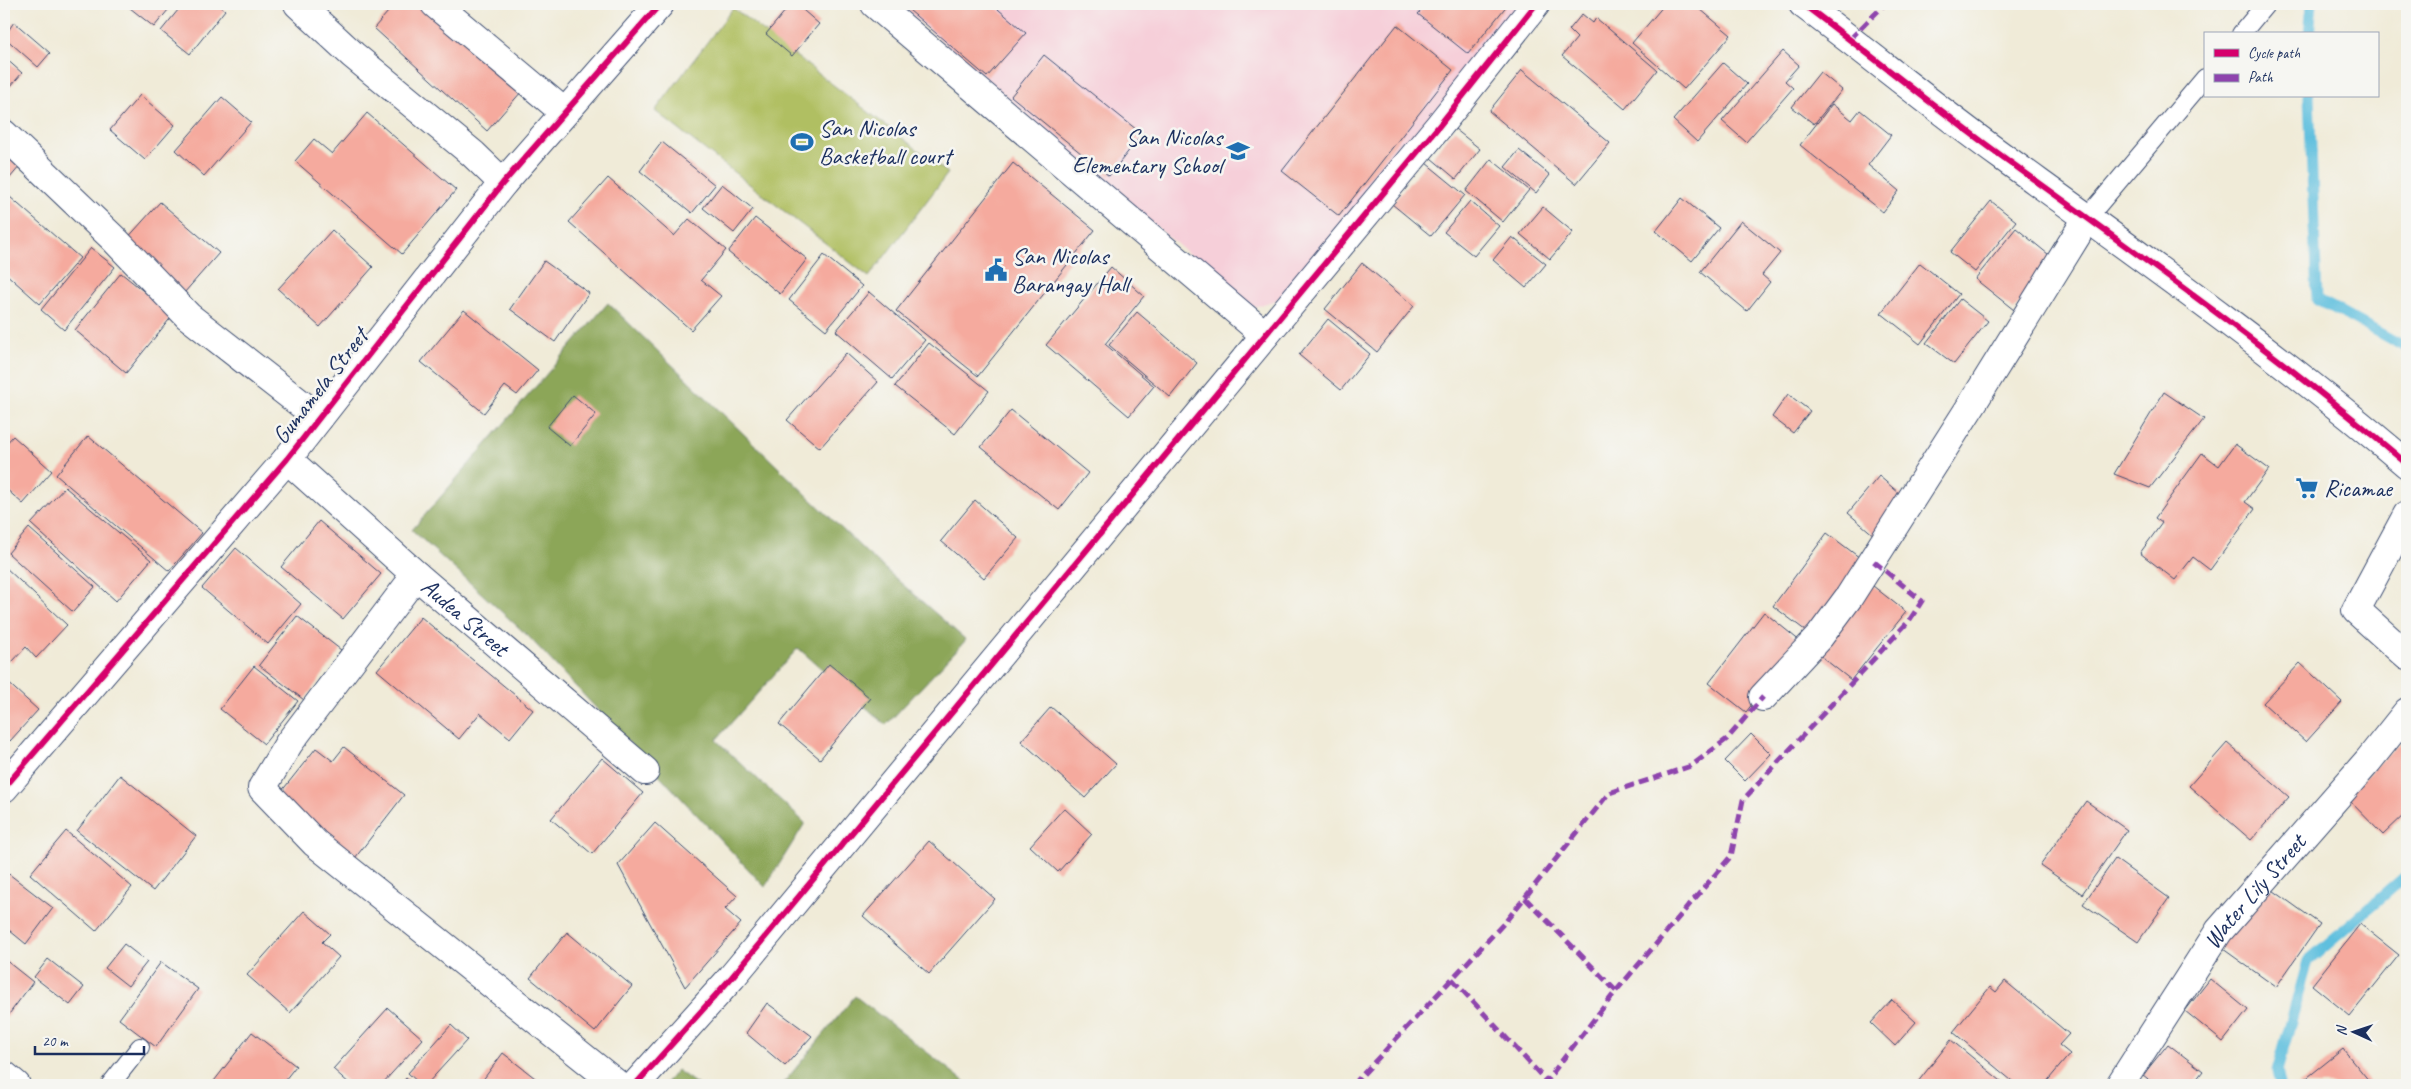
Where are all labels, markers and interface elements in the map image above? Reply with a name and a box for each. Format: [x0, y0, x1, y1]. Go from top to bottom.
legend [2204, 32, 2378, 98]
text: Cycle path [2248, 44, 2300, 63]
text: Path [2248, 68, 2274, 87]
place label: San Nicolas Basketball court [819, 113, 954, 171]
place label: San Nicolas Elementary School [1072, 122, 1226, 180]
sports icon: San Nicolas Basketball court [789, 129, 815, 155]
school or university icon: San Nicolas Elementary School [1225, 138, 1251, 164]
place label: San Nicolas Barangay Hall [1012, 241, 1132, 299]
public building icon: San Nicolas Barangay Hall [983, 257, 1009, 283]
street label: Gumamela Street [265, 320, 376, 450]
place label: Ricamae [2324, 473, 2394, 503]
supermarket icon: Ricamae [2294, 475, 2320, 501]
street label: Audea Street [415, 571, 516, 664]
street label: Water Lily Street [2197, 826, 2313, 954]
north arrow [2328, 1006, 2378, 1056]
scale bar [35, 1024, 144, 1056]
text: N [2333, 1024, 2350, 1036]
text: 20 m [42, 1032, 69, 1051]

